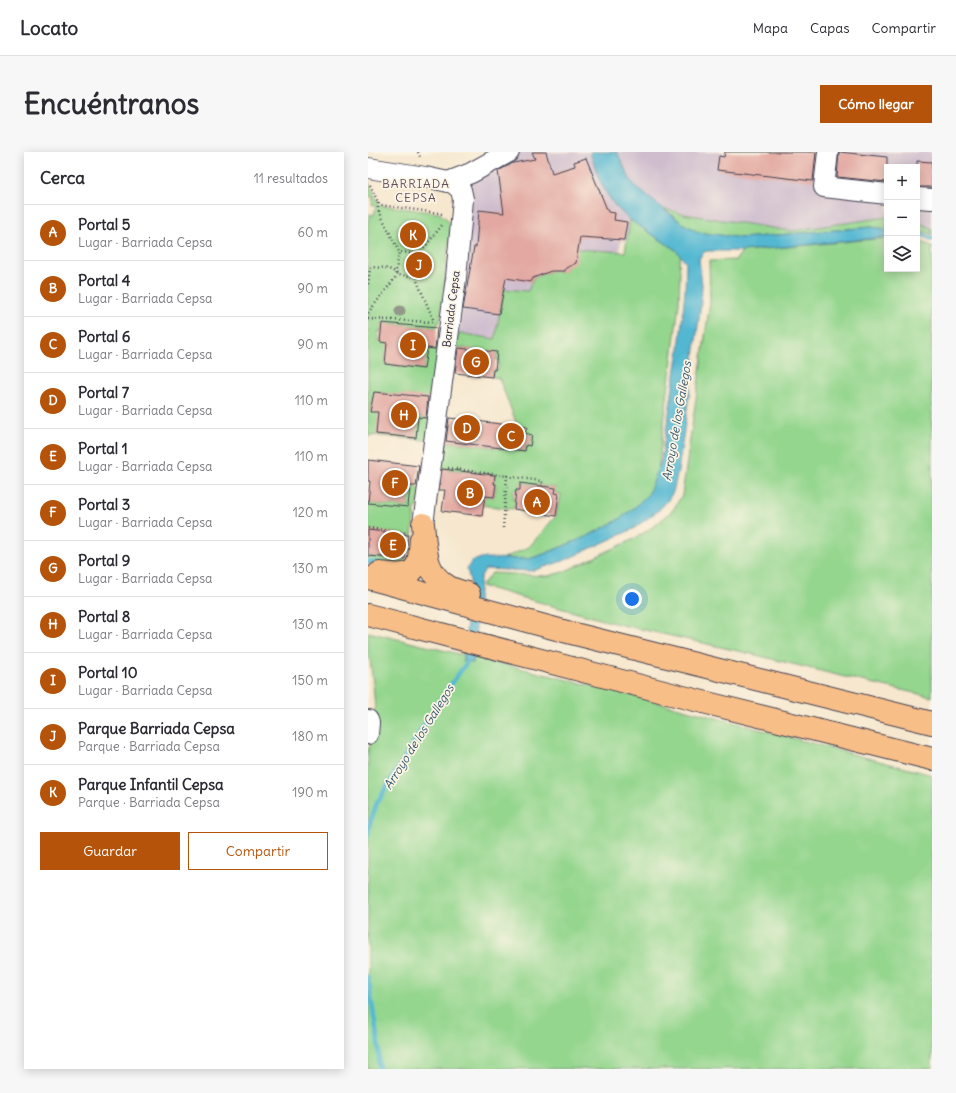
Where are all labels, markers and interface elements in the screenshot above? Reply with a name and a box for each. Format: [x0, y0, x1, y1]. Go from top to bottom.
text: Locato [20, 16, 78, 40]
text: Mapa [753, 19, 788, 37]
text: Capas [810, 19, 850, 37]
text: Compartir [872, 19, 936, 37]
button: Cómo llegar [820, 85, 932, 123]
text: Encuéntranos [24, 86, 199, 122]
map controls [884, 164, 920, 272]
button: + [884, 164, 920, 200]
text: Cerca [40, 167, 85, 189]
text: 11 resultados [254, 170, 328, 187]
district label: BARRIADA CEPSA [382, 176, 450, 205]
button: − [884, 200, 920, 236]
text: Portal 5 [78, 215, 130, 234]
pin: K [400, 220, 426, 250]
text: A [49, 224, 57, 241]
text: 60 m [297, 224, 328, 241]
text: Lugar · Barriada Cepsa [78, 234, 212, 251]
button: layers [884, 236, 920, 272]
pin: J [406, 250, 432, 280]
street label: Barriada Cepsa [439, 270, 463, 348]
text: Portal 4 [78, 271, 130, 290]
text: B [49, 280, 57, 297]
text: 90 m [297, 280, 328, 297]
text: Lugar · Barriada Cepsa [78, 290, 212, 307]
text: Portal 6 [78, 327, 130, 346]
pin: I [400, 330, 426, 360]
text: C [49, 336, 57, 353]
text: 90 m [297, 336, 328, 353]
text: Lugar · Barriada Cepsa [78, 346, 212, 363]
pin: G [463, 347, 489, 377]
water label: Arroyo de los Gallegos [659, 359, 695, 482]
text: Portal 7 [78, 383, 129, 402]
text: D [48, 392, 58, 409]
text: 110 m [295, 392, 328, 409]
pin: H [391, 400, 417, 430]
text: Lugar · Barriada Cepsa [78, 402, 212, 419]
pin: D [454, 413, 480, 443]
pin: C [498, 421, 524, 451]
text: Portal 1 [78, 439, 128, 458]
text: E [49, 448, 57, 465]
text: 110 m [295, 448, 328, 465]
text: Lugar · Barriada Cepsa [78, 458, 212, 475]
pin: F [382, 468, 408, 498]
pin: B [457, 478, 483, 508]
pin: A [524, 487, 550, 517]
text: Portal 3 [78, 495, 130, 514]
text: F [49, 504, 57, 521]
text: 120 m [293, 504, 328, 521]
text: Lugar · Barriada Cepsa [78, 514, 212, 531]
pin: E [380, 530, 406, 560]
text: Portal 9 [78, 551, 130, 570]
text: G [48, 560, 58, 577]
text: 130 m [292, 560, 328, 577]
text: Lugar · Barriada Cepsa [78, 570, 212, 587]
your location [622, 589, 642, 609]
text: Portal 8 [78, 607, 130, 626]
text: H [48, 616, 58, 633]
text: 130 m [292, 616, 328, 633]
text: Lugar · Barriada Cepsa [78, 626, 212, 643]
text: Portal 10 [78, 663, 138, 682]
text: I [50, 672, 56, 689]
text: 150 m [292, 672, 328, 689]
water label: Arroyo de los Gallegos [380, 680, 458, 792]
text: Lugar · Barriada Cepsa [78, 682, 212, 699]
text: Parque Barriada Cepsa [78, 719, 235, 738]
text: J [50, 728, 56, 745]
text: 180 m [292, 728, 328, 745]
text: Parque · Barriada Cepsa [78, 738, 220, 755]
text: Parque Infantil Cepsa [78, 775, 224, 794]
text: K [49, 784, 57, 801]
text: 190 m [292, 784, 328, 801]
text: Parque · Barriada Cepsa [78, 794, 220, 811]
button: Guardar [40, 832, 180, 870]
button: Compartir [188, 832, 328, 870]

